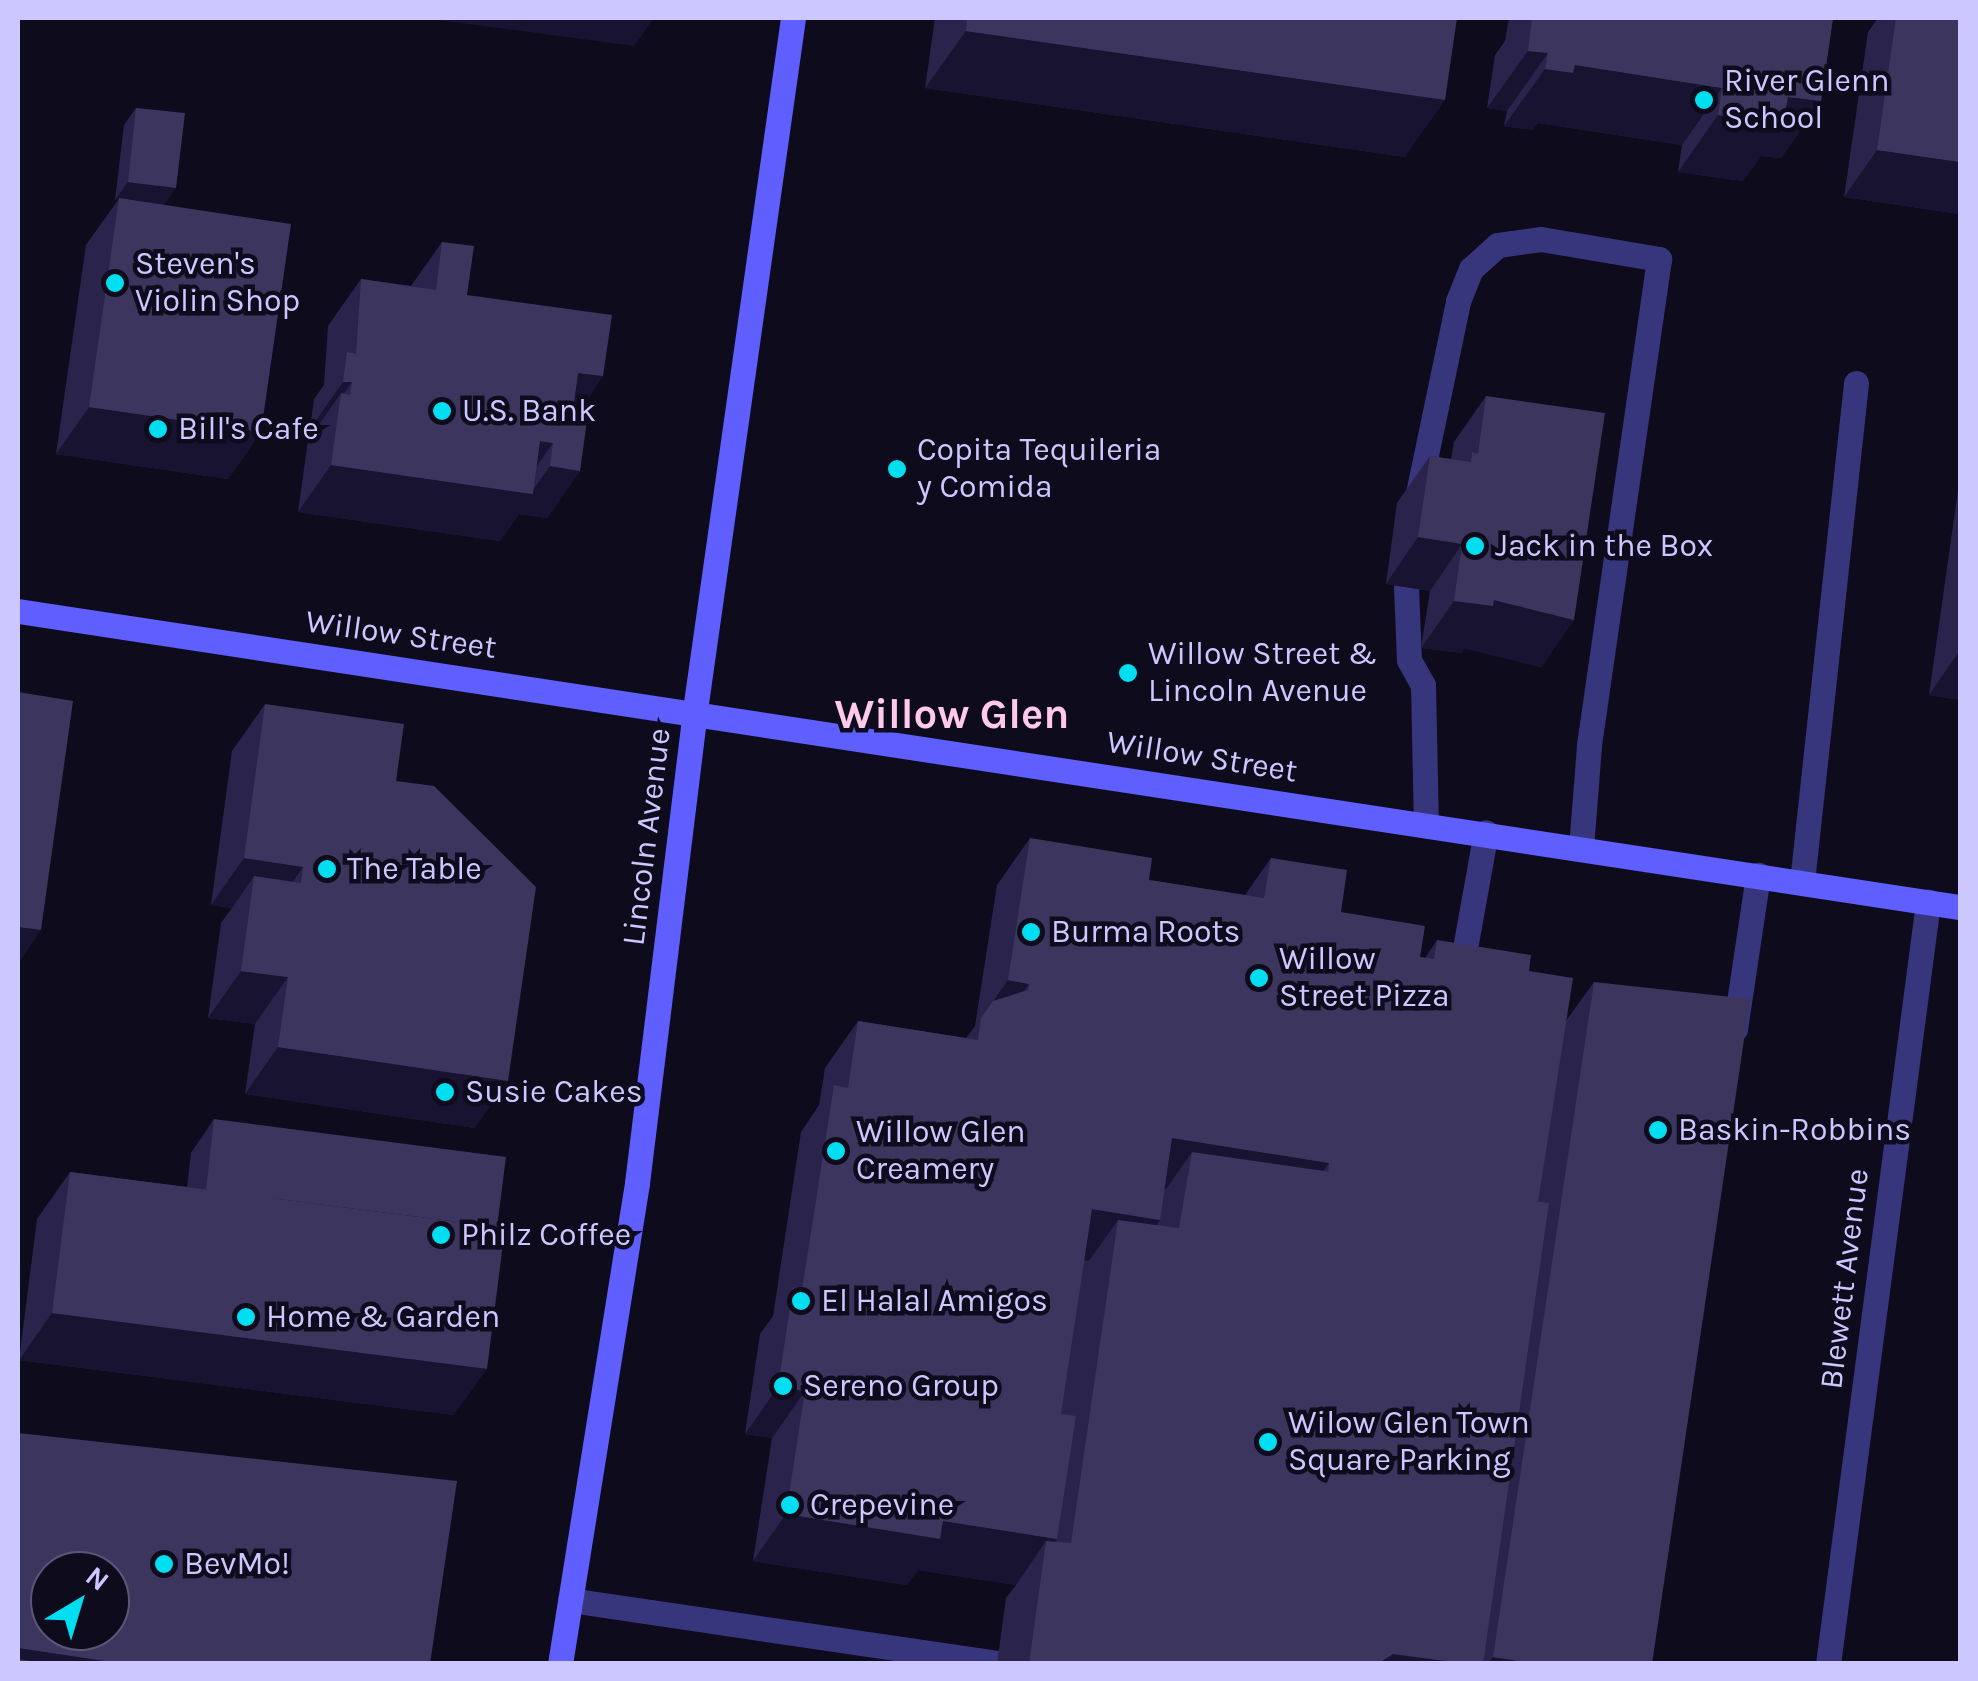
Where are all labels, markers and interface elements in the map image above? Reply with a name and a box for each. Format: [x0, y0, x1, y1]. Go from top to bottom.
place label: River Glenn School [1724, 63, 1889, 138]
marker: River Glenn School [1693, 89, 1715, 111]
place label: Steven's Violin Shop [135, 246, 300, 321]
marker: Steven's Violin Shop [104, 272, 126, 294]
place label: U.S. Bank [462, 392, 596, 430]
marker: U.S. Bank [431, 400, 453, 422]
place label: Bill's Cafe [178, 410, 319, 448]
marker: Bill's Cafe [147, 418, 169, 440]
place label: Copita Tequileria y Comida [917, 432, 1161, 507]
marker: Copita Tequileria y Comida [886, 458, 908, 480]
place label: Jack in the Box [1495, 527, 1713, 565]
marker: Jack in the Box [1464, 535, 1486, 557]
street label: Willow Street [303, 603, 499, 667]
place label: Willow Street & Lincoln Avenue [1148, 636, 1377, 711]
marker: Willow Street & Lincoln Avenue [1117, 662, 1139, 684]
district label: Willow Glen [835, 689, 1069, 739]
street label: Willow Street [1104, 723, 1300, 791]
street label: Lincoln Avenue [615, 726, 679, 948]
place label: The Table [347, 850, 482, 888]
marker: The Table [316, 858, 338, 880]
place label: Burma Roots [1051, 913, 1240, 951]
marker: Burma Roots [1020, 921, 1042, 943]
place label: Willow Street Pizza [1279, 941, 1450, 1016]
marker: Willow Street Pizza [1248, 967, 1270, 989]
place label: Susie Cakes [465, 1073, 643, 1111]
marker: Susie Cakes [434, 1081, 456, 1103]
place label: Baskin-Robbins [1678, 1111, 1911, 1149]
place label: Willow Glen Creamery [856, 1114, 1026, 1189]
marker: Baskin-Robbins [1647, 1119, 1669, 1141]
marker: Willow Glen Creamery [825, 1140, 847, 1162]
street label: Blewett Avenue [1812, 1167, 1878, 1391]
place label: Philz Coffee [461, 1216, 631, 1254]
marker: Philz Coffee [430, 1224, 452, 1246]
place label: El Halal Amigos [821, 1282, 1048, 1320]
marker: El Halal Amigos [790, 1290, 812, 1312]
place label: Home & Garden [266, 1298, 500, 1336]
marker: Home & Garden [235, 1306, 257, 1328]
place label: Sereno Group [803, 1367, 999, 1405]
marker: Sereno Group [772, 1375, 794, 1397]
place label: Wilow Glen Town Square Parking [1288, 1405, 1530, 1480]
marker: Wilow Glen Town Square Parking [1257, 1431, 1279, 1453]
place label: Crepevine [810, 1486, 954, 1524]
marker: Crepevine [779, 1494, 801, 1516]
place label: BevMo! [184, 1545, 290, 1583]
north arrow [30, 1551, 130, 1651]
marker: BevMo! [153, 1553, 175, 1575]
text: N [79, 1559, 116, 1598]

